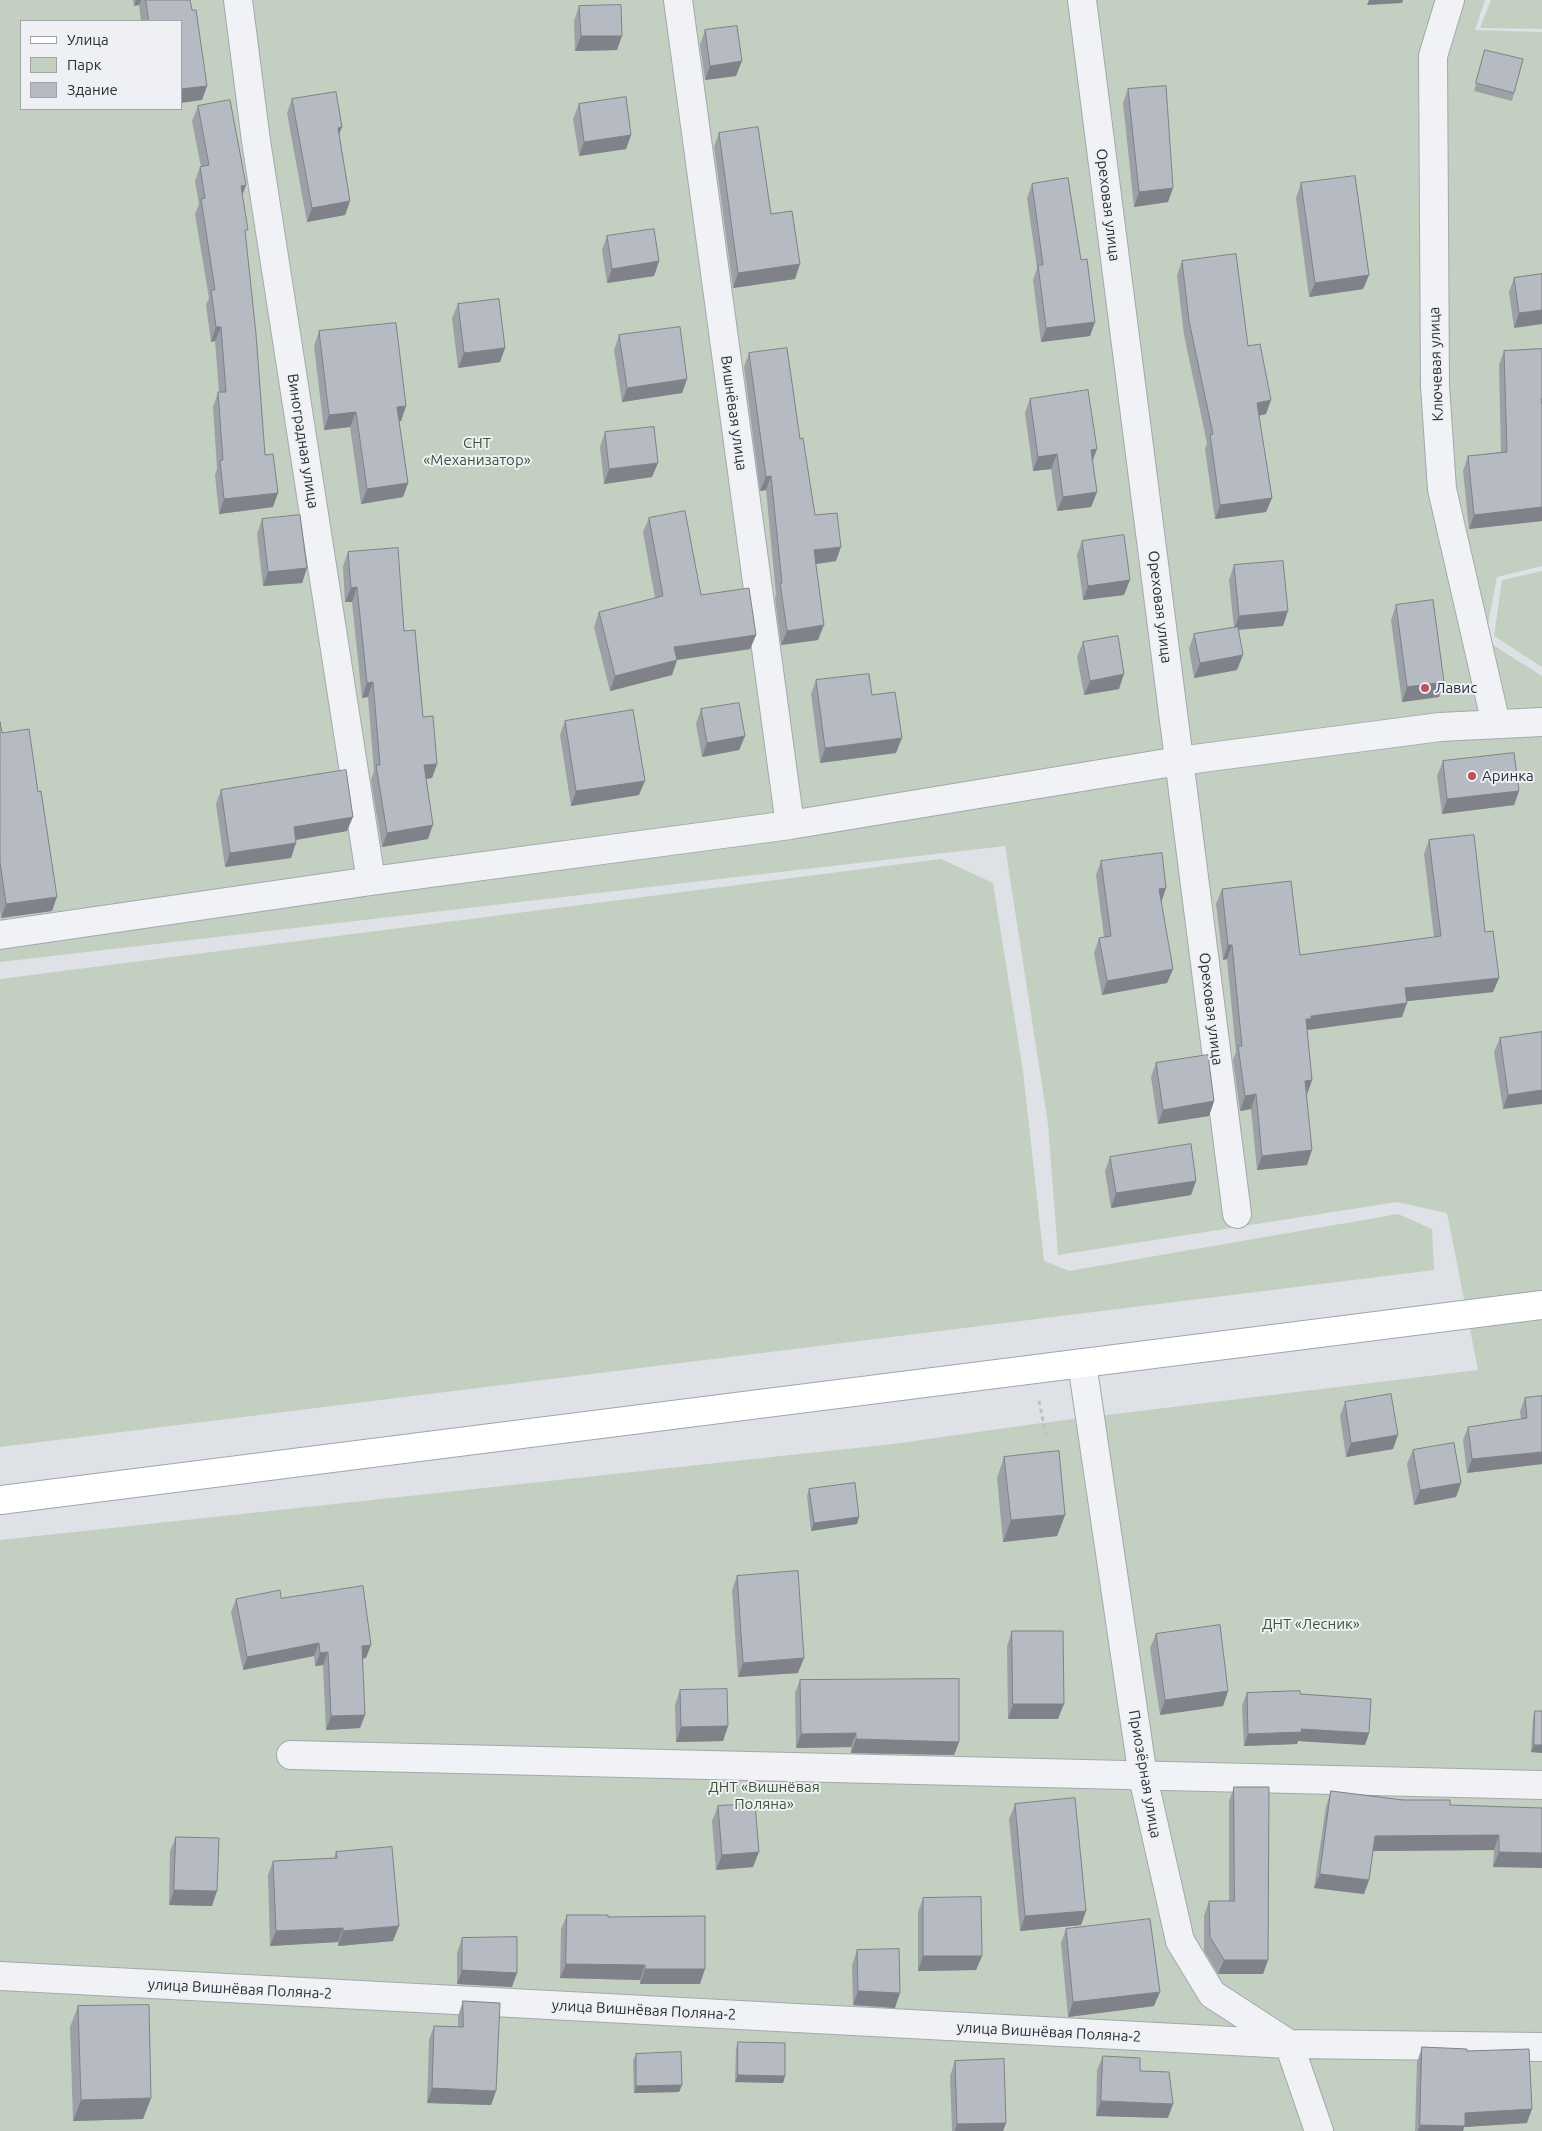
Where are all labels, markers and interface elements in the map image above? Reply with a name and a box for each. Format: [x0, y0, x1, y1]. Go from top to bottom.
legend [20, 20, 182, 110]
text: Улица [67, 31, 109, 48]
text: Парк [67, 56, 102, 73]
text: Здание [67, 81, 118, 98]
street label: Ореховая улица [1092, 148, 1124, 262]
street label: Ключевая улица [1425, 306, 1447, 422]
street label: Вишнёвая улица [717, 354, 751, 472]
street label: Виноградная улица [283, 372, 323, 510]
park label: СНТ «Механизатор» [423, 434, 531, 469]
street label: Ореховая улица [1144, 550, 1176, 664]
place label: Лавис [1435, 679, 1477, 697]
marker: Лавис [1419, 682, 1431, 694]
place label: Аринка [1482, 767, 1534, 785]
marker: Аринка [1466, 770, 1478, 782]
street label: Ореховая улица [1195, 952, 1227, 1066]
park label: ДНТ «Лесник» [1262, 1615, 1360, 1633]
street label: Приозёрная улица [1125, 1708, 1165, 1840]
park label: ДНТ «Вишнёвая Поляна» [708, 1778, 820, 1813]
street label: улица Вишнёвая Поляна-2 [147, 1975, 333, 2003]
street label: улица Вишнёвая Поляна-2 [551, 1996, 737, 2024]
street label: улица Вишнёвая Поляна-2 [956, 2018, 1142, 2046]

